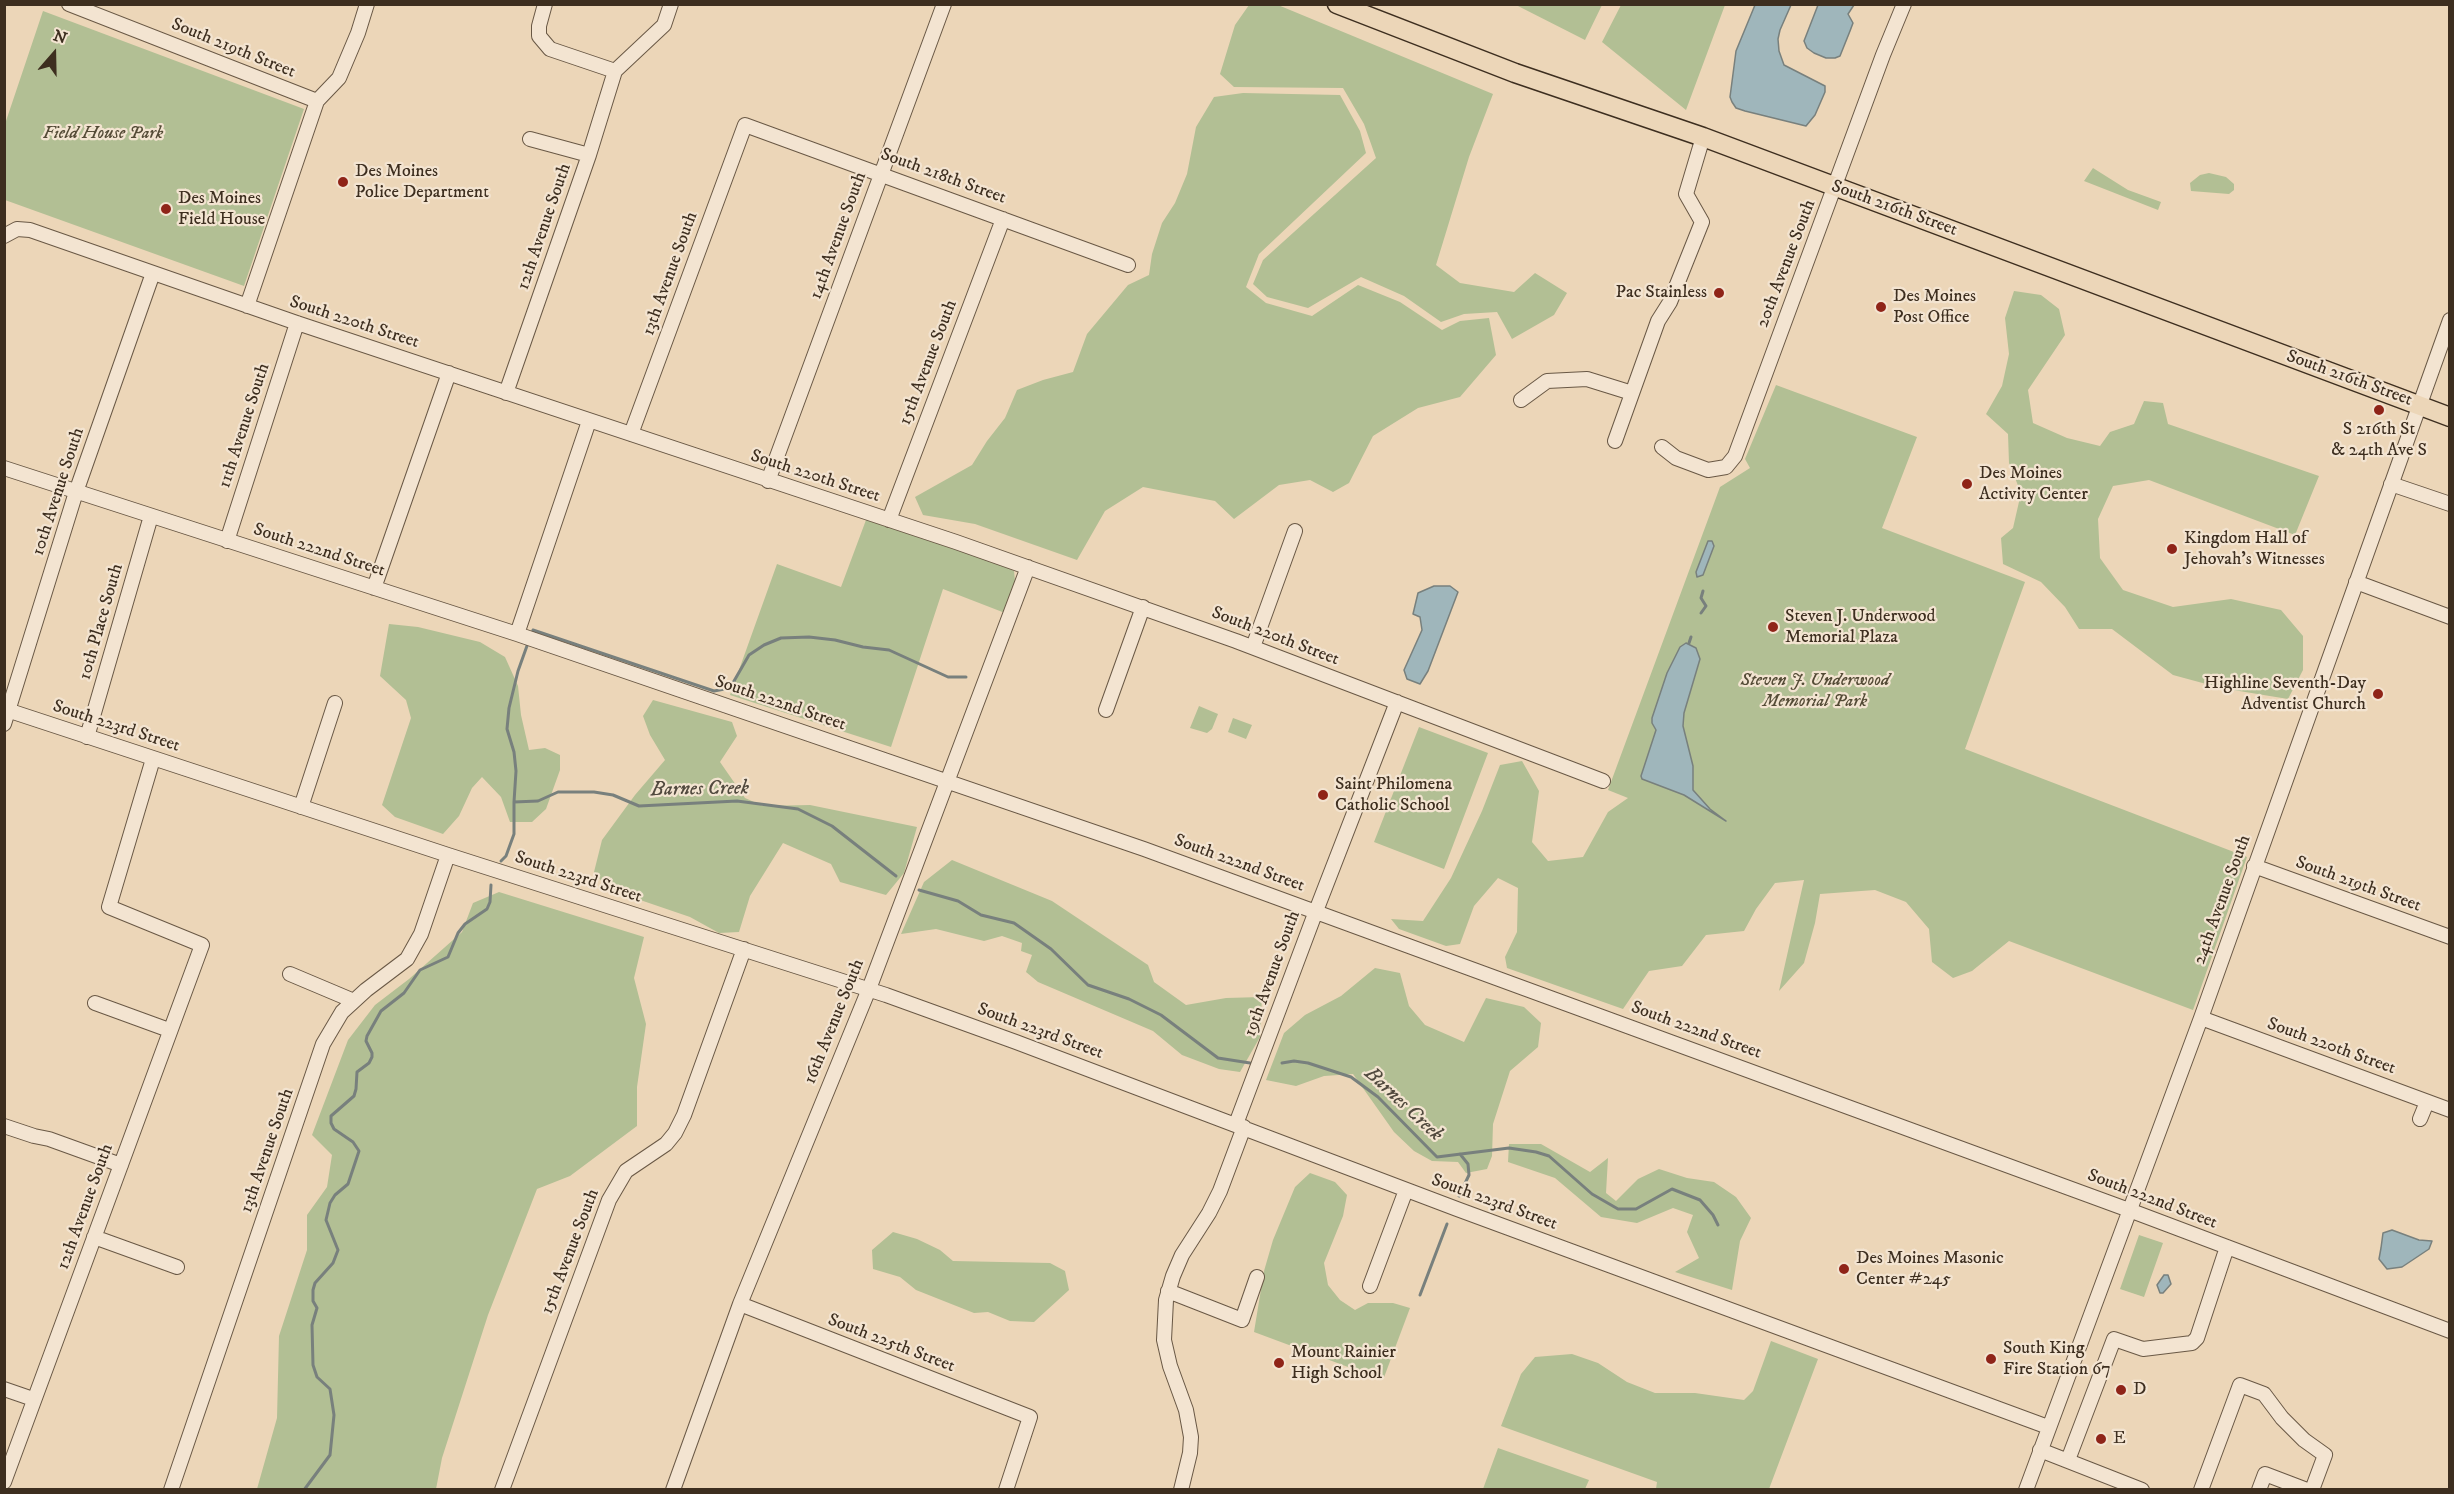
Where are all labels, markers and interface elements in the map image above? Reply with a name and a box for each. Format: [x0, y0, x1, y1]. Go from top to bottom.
street label: South 219th Street [168, 14, 298, 84]
north arrow [24, 24, 84, 84]
text: N [51, 25, 70, 49]
park label: Field House Park [43, 123, 163, 145]
street label: South 218th Street [877, 144, 1009, 210]
place label: Des Moines Police Department [355, 161, 489, 204]
street label: 12th Avenue South [513, 161, 577, 293]
street label: 14th Avenue South [806, 169, 872, 303]
marker: Des Moines Police Department [336, 175, 350, 189]
street label: South 216th Street [1828, 176, 1960, 242]
place label: Des Moines Field House [178, 188, 265, 230]
street label: 20th Avenue South [1753, 197, 1821, 331]
marker: Des Moines Field House [159, 202, 173, 216]
street label: 13th Avenue South [639, 209, 703, 339]
place label: Pac Stainless [1616, 282, 1707, 304]
marker: Pac Stainless [1712, 286, 1726, 300]
place label: Des Moines Post Office [1893, 286, 1976, 328]
street label: South 220th Street [286, 292, 422, 354]
street label: 15th Avenue South [895, 297, 963, 429]
marker: Des Moines Post Office [1874, 300, 1888, 314]
street label: South 216th Street [2283, 346, 2415, 412]
street label: 11th Avenue South [215, 361, 275, 491]
marker: S 216th St & 24th Ave S [2372, 403, 2386, 417]
place label: S 216th St & 24th Ave S [2331, 419, 2427, 462]
street label: 10th Avenue South [28, 425, 90, 559]
street label: South 220th Street [747, 446, 883, 508]
place label: Des Moines Activity Center [1979, 463, 2088, 506]
marker: Des Moines Activity Center [1960, 477, 1974, 491]
street label: South 222nd Street [250, 520, 388, 582]
place label: Kingdom Hall of Jehovah's Witnesses [2184, 528, 2325, 570]
marker: Kingdom Hall of Jehovah's Witnesses [2165, 542, 2179, 556]
street label: 10th Place South [75, 561, 129, 683]
street label: South 220th Street [1208, 603, 1342, 671]
place label: Steven J. Underwood Memorial Plaza [1785, 606, 1935, 648]
marker: Steven J. Underwood Memorial Plaza [1766, 620, 1780, 634]
park label: Steven J. Underwood Memorial Park [1740, 670, 1890, 712]
street label: South 222nd Street [712, 671, 848, 737]
place label: Highline Seventh-Day Adventist Church [2204, 673, 2366, 716]
marker: Highline Seventh-Day Adventist Church [2371, 687, 2385, 701]
street label: South 223rd Street [50, 696, 182, 758]
place label: Saint Philomena Catholic School [1335, 774, 1452, 816]
water label: Barnes Creek [651, 777, 749, 803]
marker: Saint Philomena Catholic School [1316, 788, 1330, 802]
street label: South 222nd Street [1171, 830, 1307, 898]
street label: 24th Avenue South [2190, 832, 2256, 968]
street label: South 223rd Street [512, 847, 644, 909]
street label: South 219th Street [2292, 852, 2424, 918]
street label: 19th Avenue South [1240, 908, 1306, 1040]
street label: 16th Avenue South [800, 956, 870, 1088]
street label: South 222nd Street [1628, 997, 1764, 1065]
street label: South 223rd Street [974, 999, 1106, 1065]
street label: South 220th Street [2264, 1014, 2398, 1080]
water label: Barnes Creek [1359, 1063, 1447, 1147]
street label: 13th Avenue South [237, 1086, 299, 1216]
street label: 12th Avenue South [53, 1141, 119, 1273]
street label: South 222nd Street [2084, 1165, 2220, 1235]
street label: South 223rd Street [1428, 1170, 1560, 1236]
street label: 15th Avenue South [537, 1186, 605, 1318]
place label: Des Moines Masonic Center #245 [1856, 1248, 2004, 1290]
marker: Des Moines Masonic Center #245 [1837, 1262, 1851, 1276]
street label: South 225th Street [825, 1310, 957, 1378]
place label: South King Fire Station 67 [2003, 1338, 2111, 1380]
place label: Mount Rainier High School [1291, 1342, 1396, 1384]
marker: South King Fire Station 67 [1984, 1352, 1998, 1366]
marker: Mount Rainier High School [1272, 1356, 1286, 1370]
place label: D [2133, 1379, 2146, 1401]
marker: D [2114, 1383, 2128, 1397]
place label: E [2113, 1428, 2126, 1450]
marker: E [2094, 1432, 2108, 1446]

